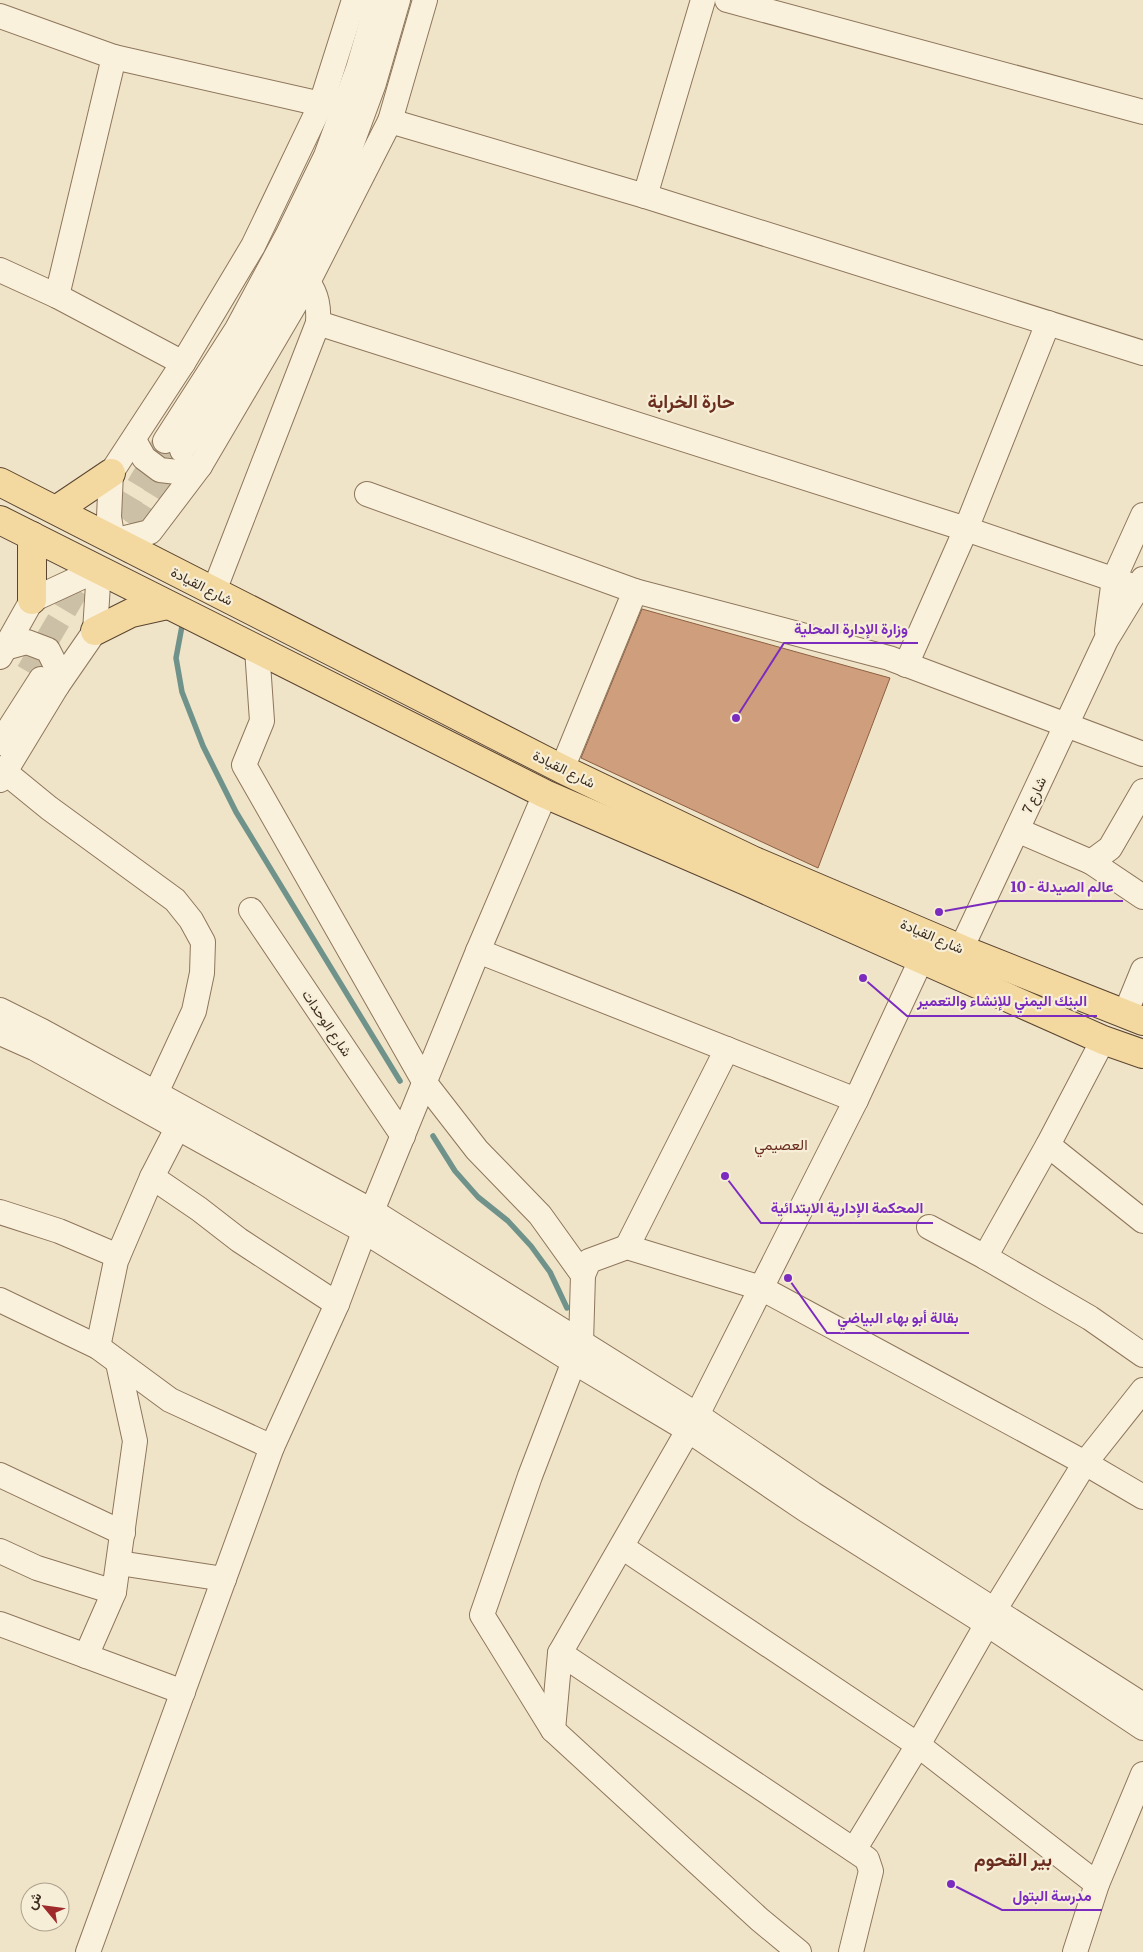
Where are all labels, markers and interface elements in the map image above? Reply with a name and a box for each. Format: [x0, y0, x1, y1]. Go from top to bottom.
district label: حارة الخرابة [647, 386, 735, 414]
street label: شارع القيادة [167, 561, 237, 611]
callout: وزارة الإدارة المحلية [784, 613, 918, 643]
text: وزارة الإدارة المحلية [794, 616, 908, 639]
street label: شارع القيادة [529, 744, 599, 794]
street label: شارع 7 [1016, 773, 1052, 817]
callout: عالم الصيدلة - 10 [1000, 871, 1123, 901]
text: عالم الصيدلة - 10 [1010, 874, 1114, 897]
street label: شارع القيادة [897, 913, 967, 959]
street label: شارع الوحدات [296, 985, 358, 1061]
callout: البنك اليمني للإنشاء والتعمير [907, 986, 1097, 1016]
text: البنك اليمني للإنشاء والتعمير [916, 988, 1087, 1014]
district label: العصيمي [754, 1132, 808, 1158]
callout: المحكمة الإدارية الابتدائية [761, 1193, 933, 1223]
text: المحكمة الإدارية الابتدائية [771, 1195, 923, 1218]
callout: بقالة أبو بهاء البياضي [827, 1303, 969, 1333]
text: بقالة أبو بهاء البياضي [837, 1305, 959, 1331]
district label: بير القحوم [974, 1844, 1052, 1872]
callout: مدرسة البتول [1002, 1880, 1102, 1910]
north arrow [20, 1882, 70, 1932]
text: مدرسة البتول [1012, 1883, 1092, 1906]
text: ش [20, 1888, 46, 1912]

